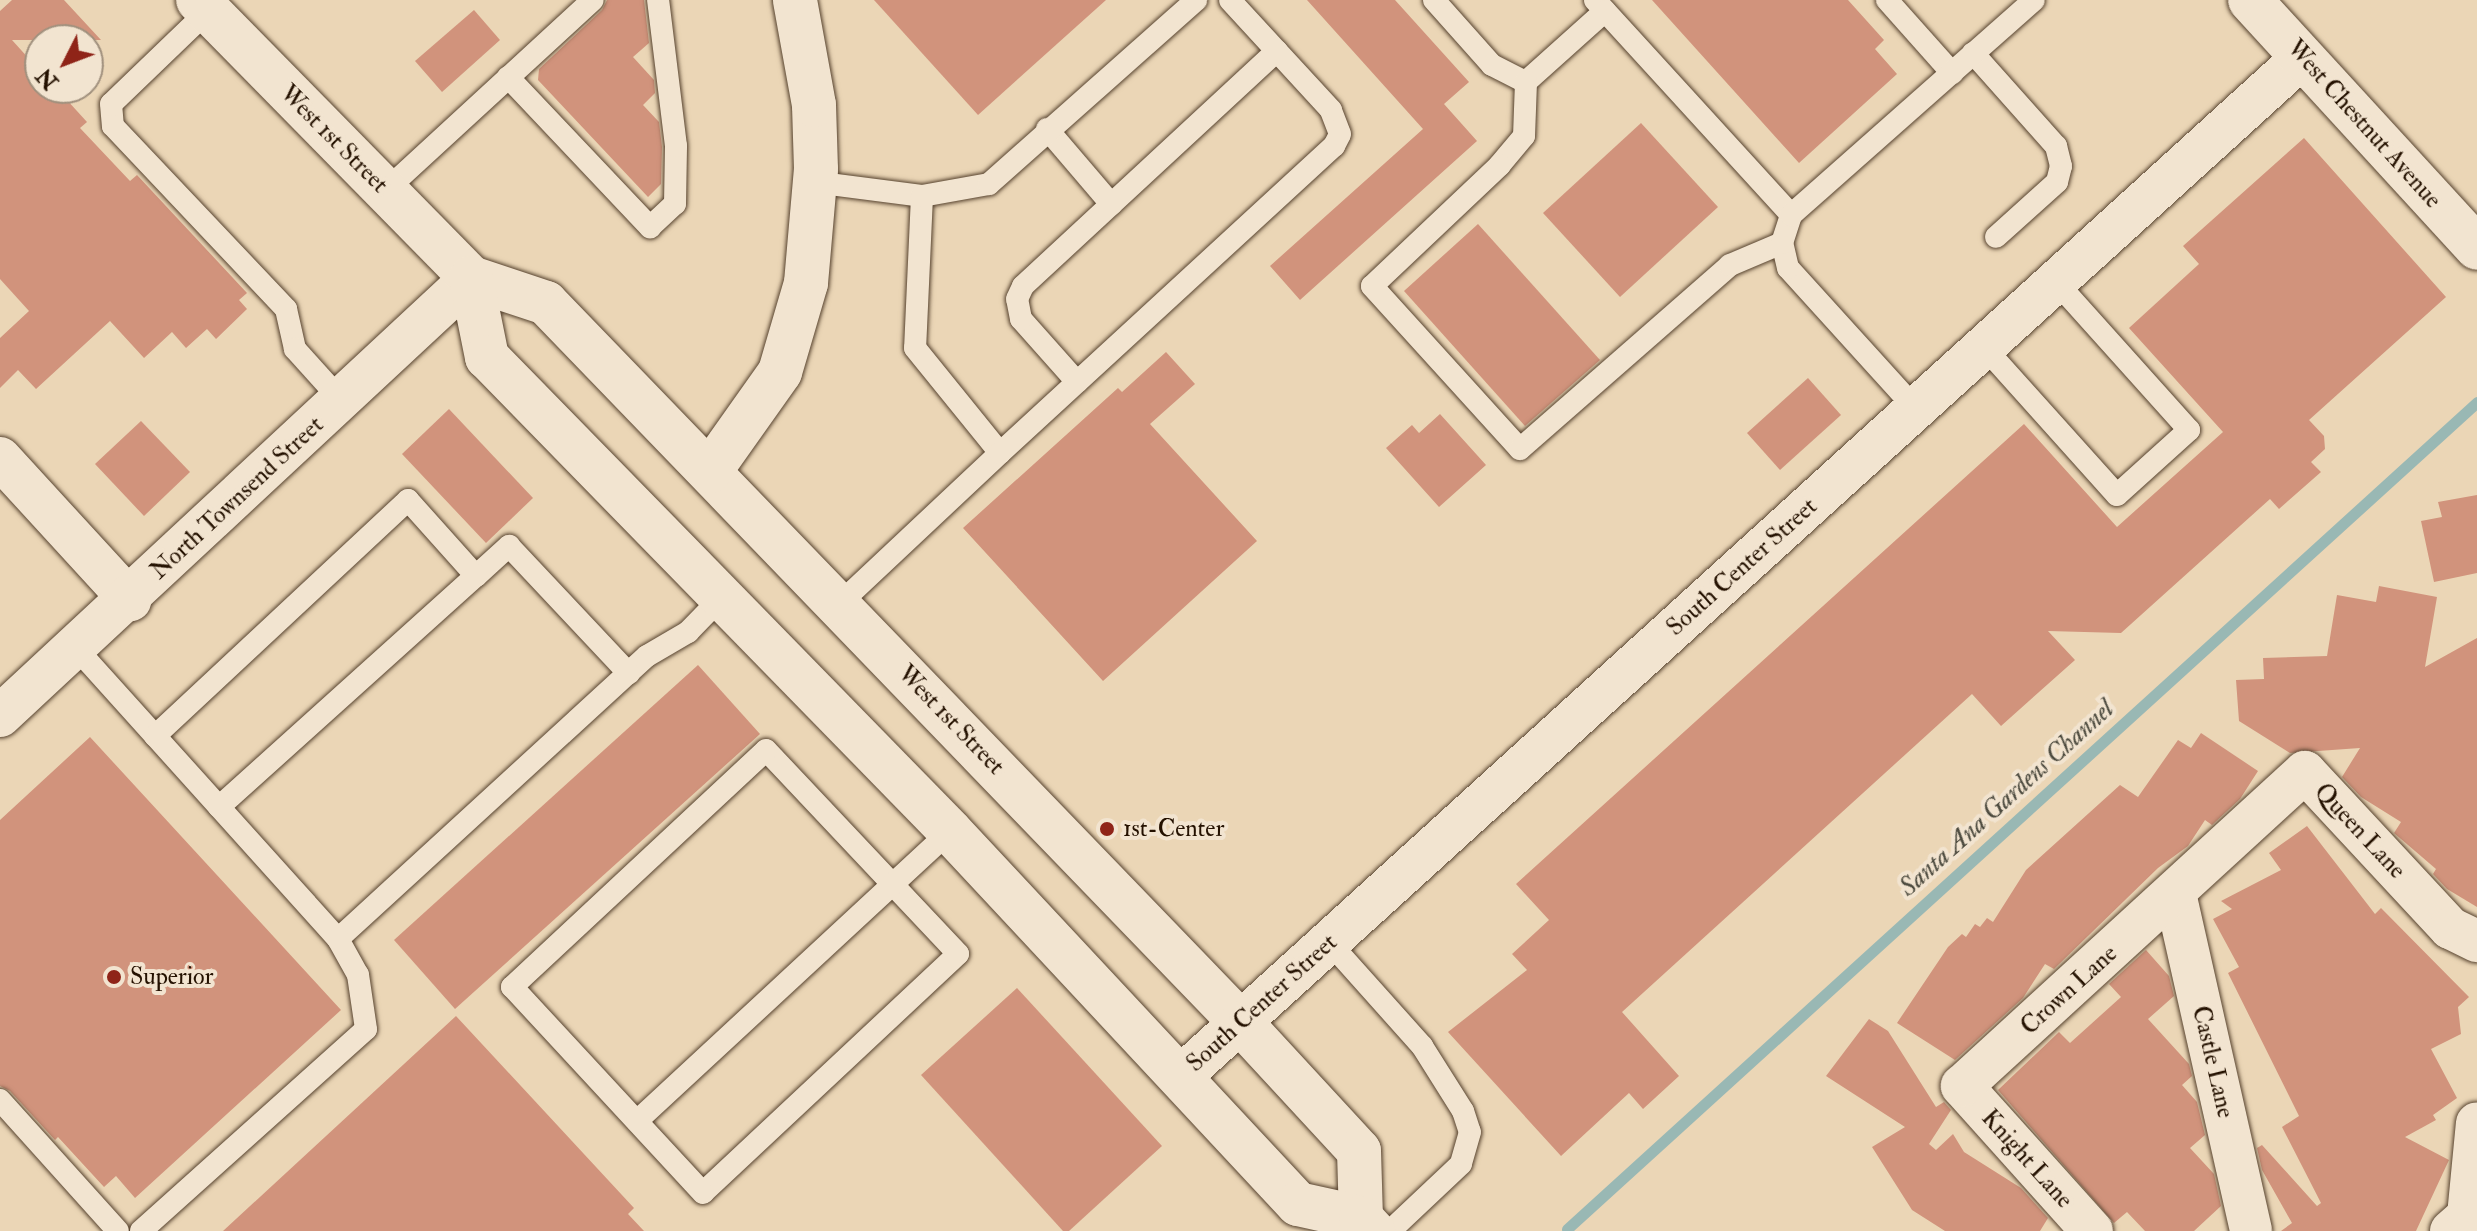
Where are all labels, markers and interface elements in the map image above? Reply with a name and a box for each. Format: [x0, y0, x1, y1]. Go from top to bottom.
north arrow [24, 24, 104, 104]
street label: West Chestnut Avenue [2281, 34, 2447, 214]
text: N [31, 62, 65, 95]
street label: West 1st Street [274, 79, 394, 199]
street label: North Townsend Street [145, 411, 329, 585]
street label: South Center Street [1661, 492, 1823, 642]
street label: West 1st Street [892, 659, 1010, 781]
water label: Santa Ana Gardens Channel [1893, 694, 2121, 904]
street label: Queen Lane [2309, 777, 2411, 885]
place label: 1st-Center [1123, 815, 1224, 843]
marker: 1st-Center [1098, 820, 1116, 838]
street label: South Center Street [1181, 928, 1343, 1078]
street label: Crown Lane [2015, 939, 2123, 1041]
place label: Superior [130, 963, 214, 991]
marker: Superior [105, 968, 123, 986]
street label: Castle Lane [2186, 1003, 2240, 1121]
street label: Knight Lane [1975, 1104, 2079, 1214]

